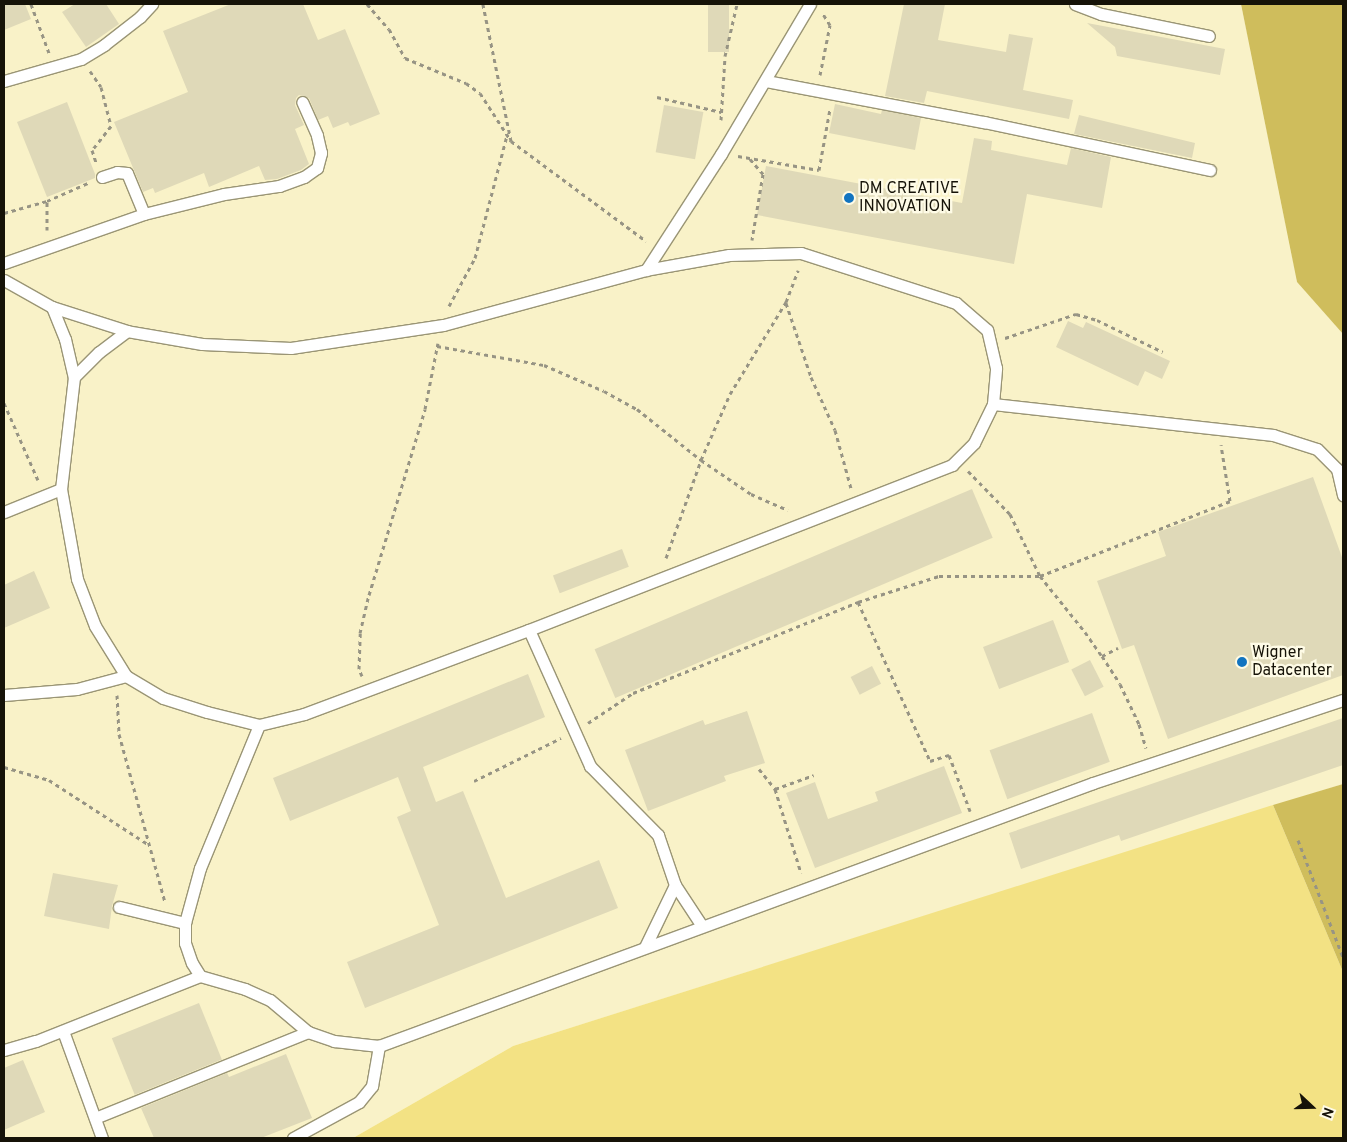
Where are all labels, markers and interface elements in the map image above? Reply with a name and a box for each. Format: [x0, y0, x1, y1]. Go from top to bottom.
place label: DM CREATIVE INNOVATION [859, 179, 959, 217]
marker: DM CREATIVE INNOVATION [843, 192, 855, 204]
place label: Wigner Datacenter [1252, 643, 1332, 681]
marker: Wigner Datacenter [1236, 656, 1248, 668]
north arrow [1287, 1082, 1337, 1132]
text: N [1317, 1105, 1336, 1120]

